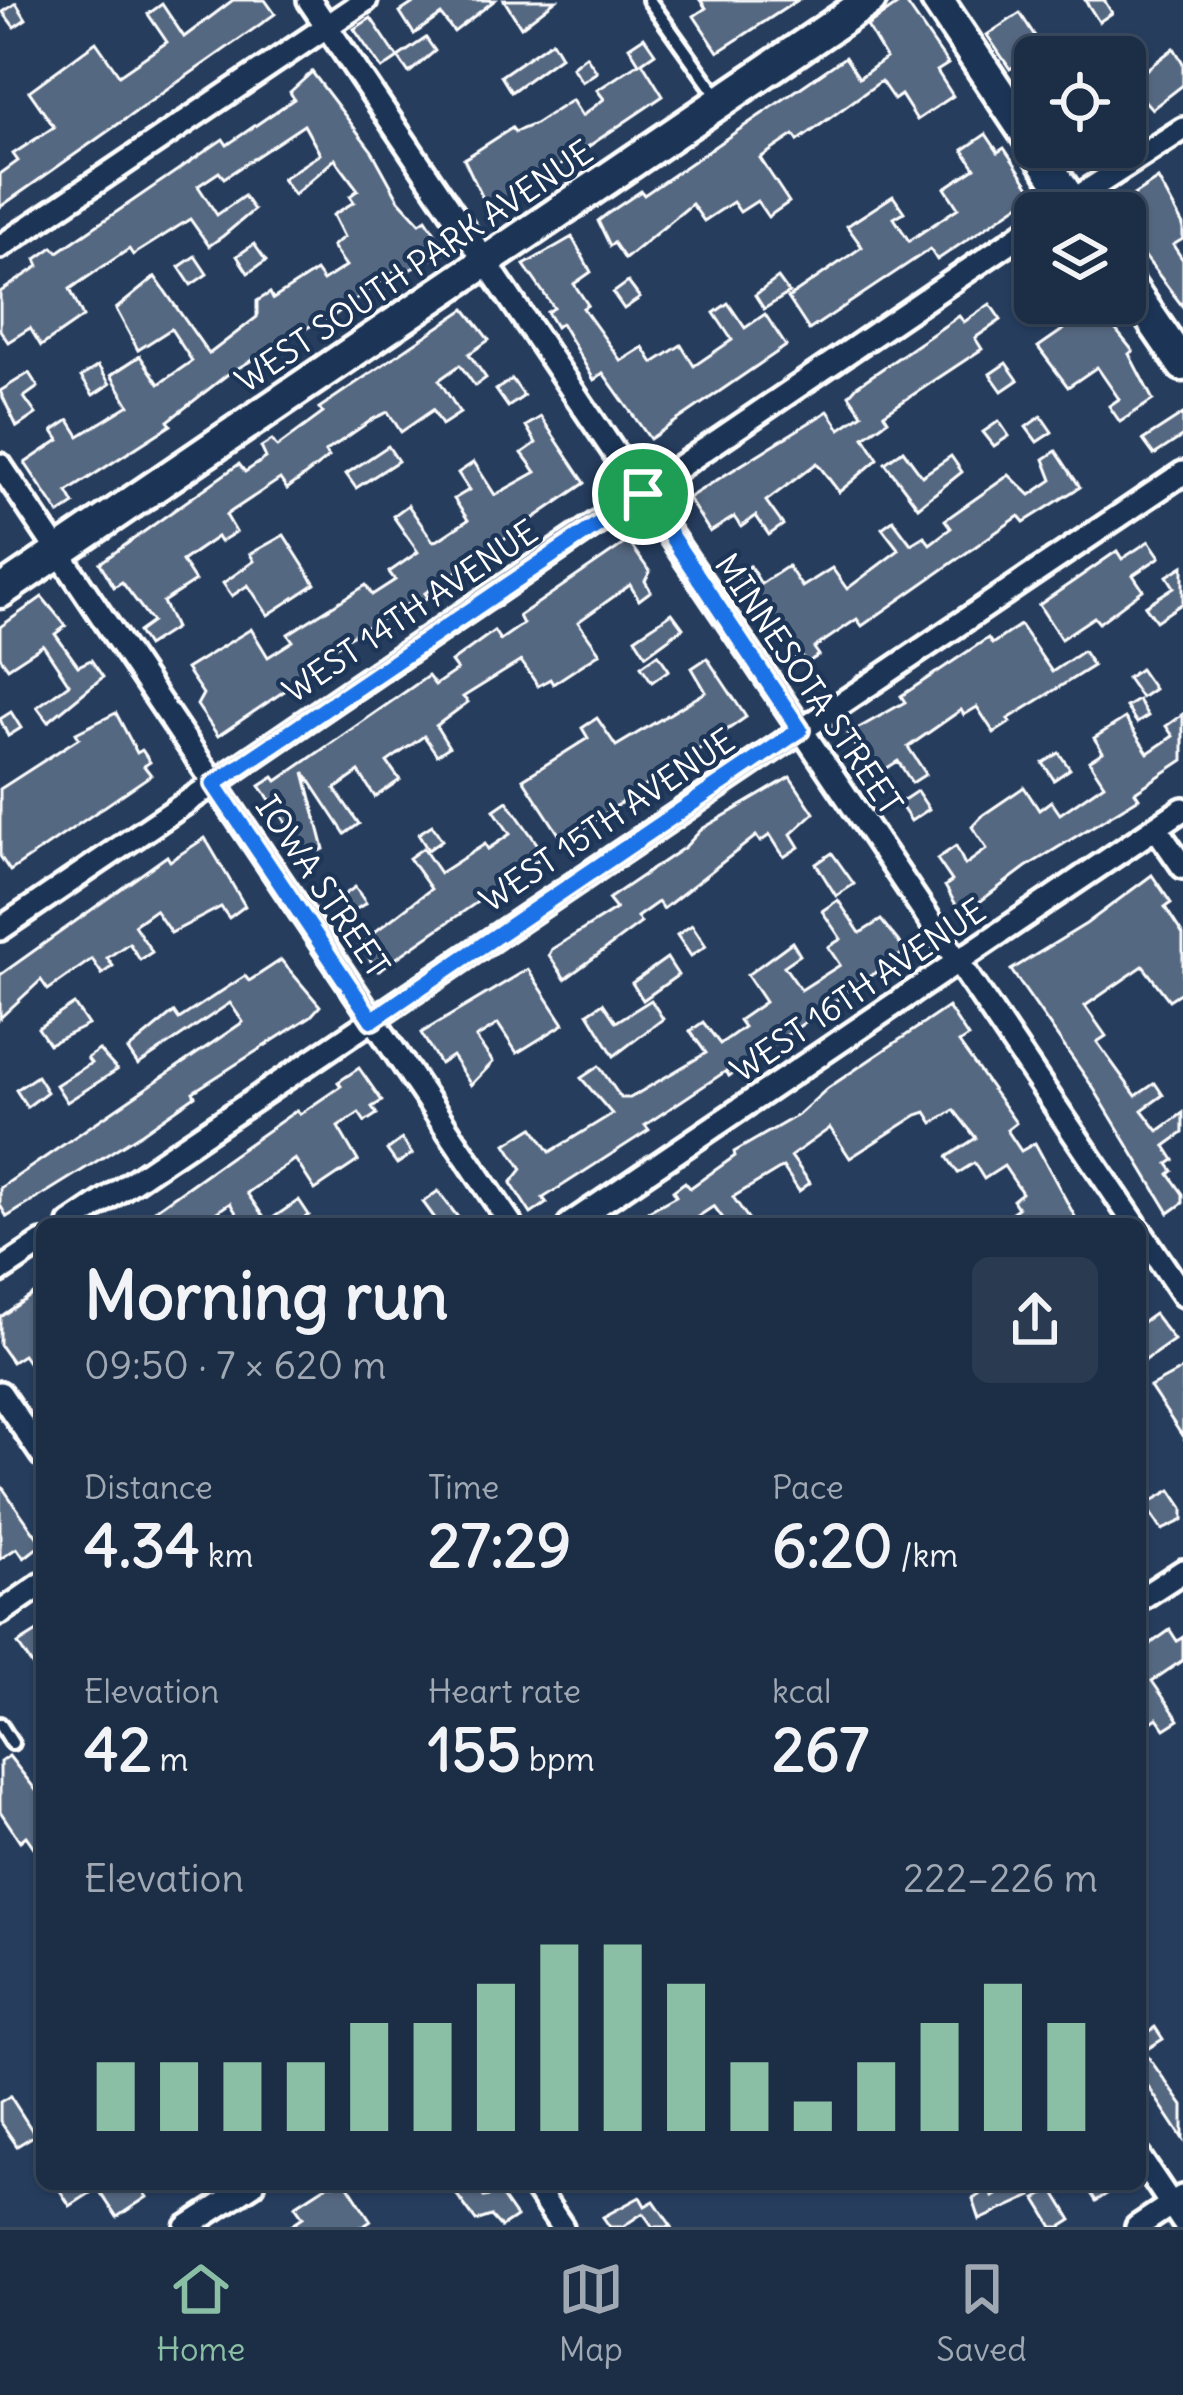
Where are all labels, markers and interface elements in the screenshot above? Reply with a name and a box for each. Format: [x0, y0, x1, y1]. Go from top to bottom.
map controls [1014, 36, 1146, 324]
button: locate [1014, 36, 1146, 168]
street label: WEST SOUTH PARK AVENUE [227, 131, 601, 401]
button: layers [1014, 192, 1146, 324]
pin [592, 443, 694, 545]
icon: arrive [610, 461, 676, 527]
street label: WEST 14TH AVENUE [275, 510, 545, 712]
street label: MINNESOTA STREET [706, 545, 912, 823]
street label: WEST 15TH AVENUE [472, 719, 742, 921]
street label: IOWA STREET [247, 787, 399, 985]
street label: WEST 16TH AVENUE [723, 889, 993, 1091]
text: Morning run [84, 1254, 448, 1337]
button: share [972, 1257, 1098, 1383]
text: 09:50 · 7 × 620 m [84, 1341, 387, 1390]
text: Distance [84, 1466, 213, 1508]
text: Time [428, 1466, 499, 1508]
text: Pace [772, 1466, 844, 1508]
text: 4.34 [84, 1508, 200, 1583]
text: 27:29 [428, 1508, 571, 1583]
text: 6:20 [772, 1508, 893, 1583]
text: km [200, 1534, 254, 1576]
text: /km [893, 1534, 958, 1576]
text: Elevation [84, 1670, 219, 1712]
text: Heart rate [428, 1670, 581, 1712]
text: kcal [772, 1670, 831, 1712]
text: 42 [84, 1712, 152, 1787]
text: 155 [428, 1712, 521, 1787]
text: 267 [772, 1712, 869, 1787]
text: m [152, 1738, 188, 1780]
text: bpm [521, 1738, 595, 1780]
text: Elevation [84, 1854, 244, 1903]
text: 222–226 m [903, 1854, 1098, 1903]
tab: Home [156, 2256, 245, 2370]
tab: Map [558, 2256, 624, 2370]
tab: Saved [936, 2256, 1027, 2370]

